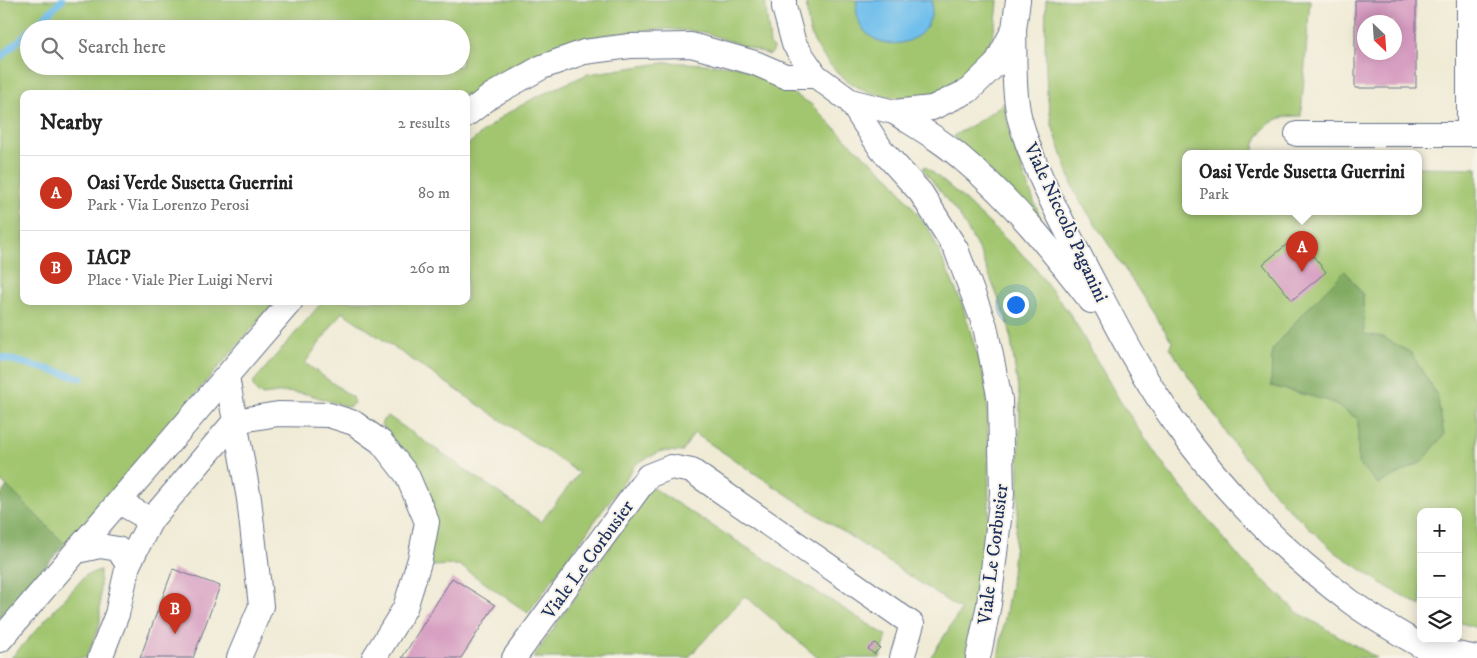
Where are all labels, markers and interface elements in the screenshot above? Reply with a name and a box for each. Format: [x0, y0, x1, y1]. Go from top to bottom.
north arrow [1357, 15, 1402, 60]
search box [20, 20, 470, 75]
icon: search [38, 34, 66, 62]
text: Search here [78, 36, 166, 59]
text: Nearby [40, 110, 102, 136]
text: 2 results [398, 113, 450, 133]
street label: Viale Niccolò Paganini [1018, 138, 1113, 306]
popup [1182, 150, 1422, 215]
text: Oasi Verde Susetta Guerrini [1199, 161, 1405, 184]
text: Oasi Verde Susetta Guerrini [87, 172, 293, 195]
text: A [51, 183, 61, 203]
text: 80 m [418, 183, 450, 203]
text: Park [1199, 184, 1229, 204]
text: Park · Via Lorenzo Perosi [87, 195, 249, 215]
pin: A [1286, 231, 1318, 272]
text: IACP [87, 247, 130, 270]
text: B [51, 258, 61, 278]
text: 260 m [410, 258, 450, 278]
text: Place · Viale Pier Luigi Nervi [87, 270, 273, 290]
your location [1003, 292, 1029, 318]
street label: Viale Le Corbusier [973, 483, 1014, 627]
street label: Viale Le Corbusier [537, 496, 639, 625]
map controls [1417, 508, 1462, 643]
button: + [1417, 508, 1462, 553]
button: − [1417, 553, 1462, 598]
pin: B [159, 593, 191, 634]
button: layers [1417, 598, 1462, 643]

